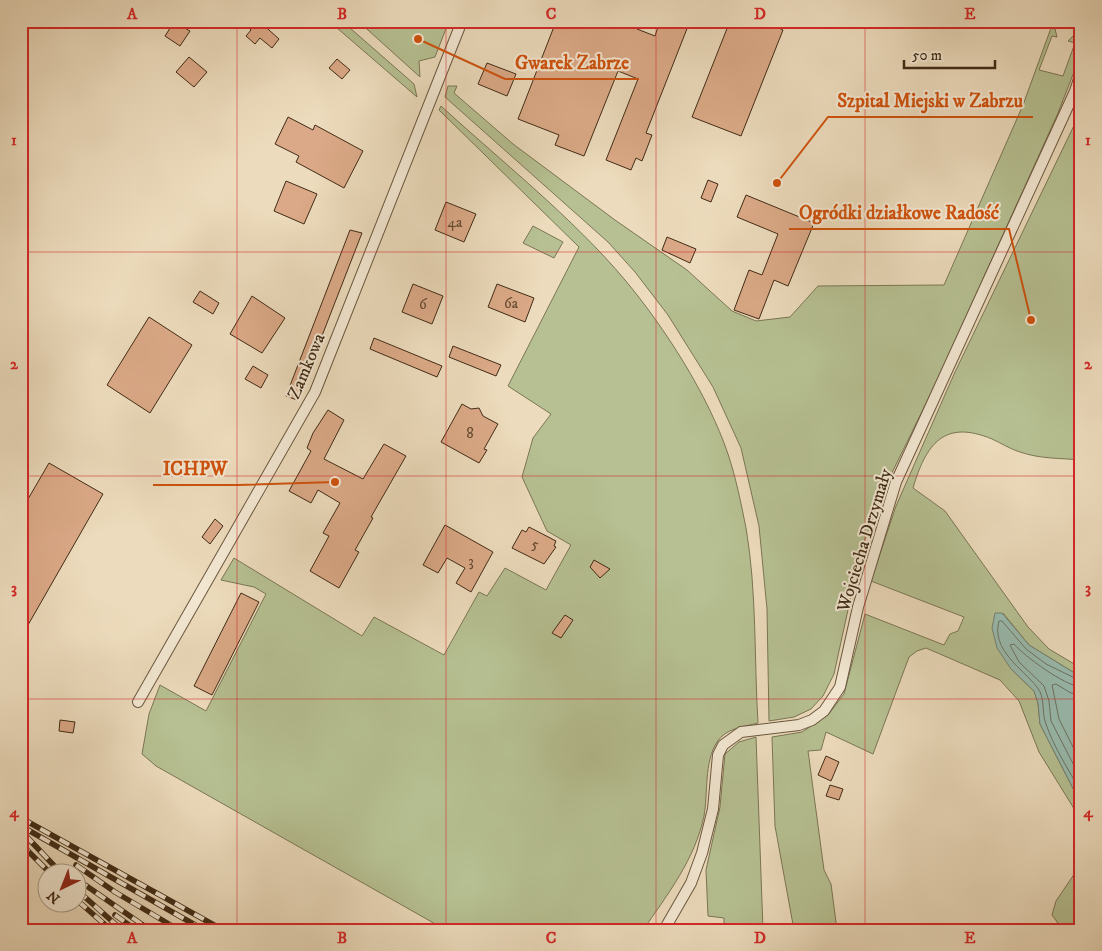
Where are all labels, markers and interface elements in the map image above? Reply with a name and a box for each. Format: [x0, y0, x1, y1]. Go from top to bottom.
text: A [126, 4, 138, 24]
text: B [337, 4, 347, 24]
text: C [546, 4, 556, 24]
text: D [754, 4, 766, 24]
text: E [964, 4, 976, 24]
scale bar [904, 38, 996, 70]
callout: Gwarek Zabrze [505, 45, 639, 79]
text: 50 m [912, 46, 942, 65]
text: Gwarek Zabrze [515, 52, 629, 75]
callout: Szpital Miejski w Zabrzu [828, 83, 1033, 117]
text: Szpital Miejski w Zabrzu [837, 90, 1023, 114]
text: 1 [11, 130, 17, 150]
text: 1 [1085, 130, 1091, 150]
callout: Ogródki działkowe Radość [789, 195, 1009, 229]
text: Ogródki działkowe Radość [799, 202, 1000, 225]
house number: 4a [447, 213, 463, 232]
house number: 6a [504, 294, 519, 313]
house number: 6 [419, 295, 428, 314]
street label: Zamkowa [283, 330, 331, 403]
text: 2 [10, 354, 19, 374]
text: 2 [1084, 354, 1093, 374]
house number: 8 [466, 424, 474, 443]
callout: ICHPW [153, 451, 238, 485]
text: ICHPW [163, 458, 228, 481]
street label: Wojciecha Drzymały [832, 466, 897, 615]
house number: 5 [531, 535, 539, 554]
house number: 3 [468, 552, 474, 571]
text: 3 [11, 578, 17, 598]
text: 3 [1085, 578, 1091, 598]
text: 4 [8, 802, 19, 822]
text: 4 [1082, 802, 1093, 822]
north arrow [38, 864, 88, 914]
text: N [43, 886, 64, 907]
text: A [126, 928, 138, 948]
text: B [337, 928, 347, 948]
text: C [546, 928, 556, 948]
text: D [754, 928, 766, 948]
text: E [964, 928, 976, 948]

